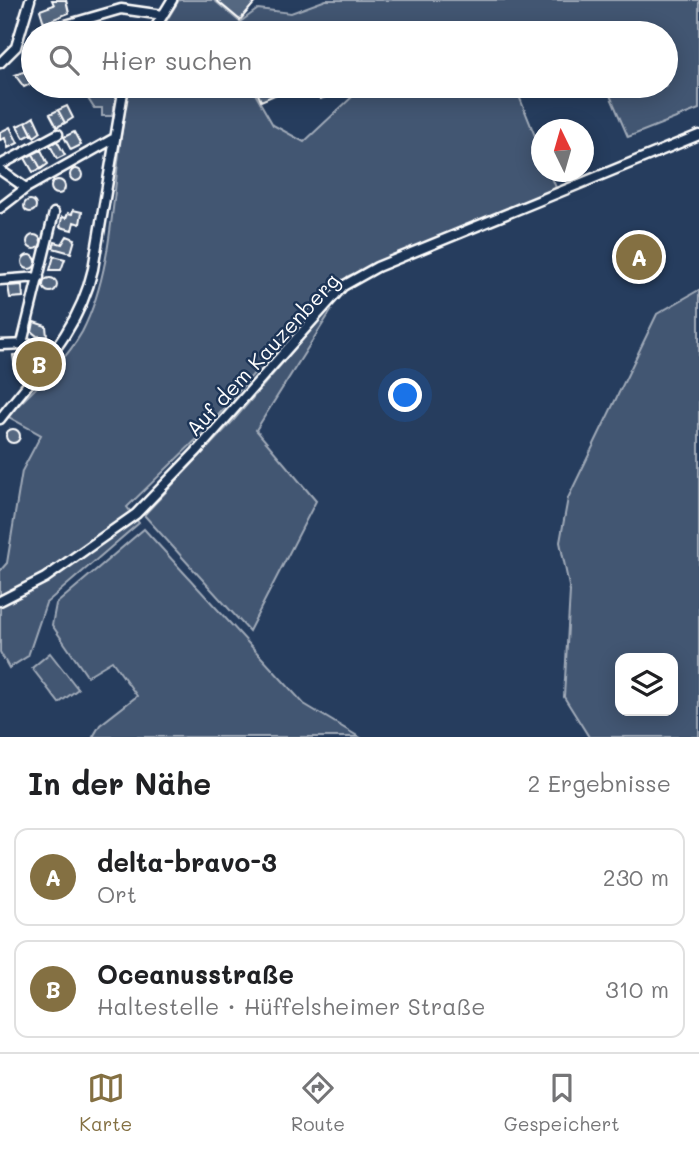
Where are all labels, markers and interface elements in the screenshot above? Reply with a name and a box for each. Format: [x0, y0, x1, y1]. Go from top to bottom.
search box [21, 21, 678, 98]
icon: search [45, 41, 83, 79]
text: Hier suchen [101, 43, 252, 77]
north arrow [531, 119, 594, 182]
pin: A [616, 231, 662, 283]
street label: Auf dem Kauzenberg [179, 267, 345, 441]
pin: B [16, 338, 62, 390]
your location [388, 378, 422, 412]
map controls [615, 653, 678, 716]
button: layers [615, 653, 678, 716]
text: In der Nähe [28, 763, 211, 803]
text: 2 Ergebnisse [528, 768, 671, 798]
text: delta-bravo-3 [97, 845, 277, 879]
text: A [45, 862, 61, 892]
text: 230 m [603, 862, 669, 892]
text: Ort [97, 879, 137, 909]
text: Oceanusstraße [97, 957, 294, 991]
text: B [45, 974, 61, 1004]
text: 310 m [605, 974, 669, 1004]
text: Haltestelle · Hüffelsheimer Straße [97, 991, 485, 1021]
tab: Karte [79, 1069, 132, 1136]
tab: Route [291, 1069, 345, 1136]
tab: Gespeichert [504, 1069, 620, 1136]

